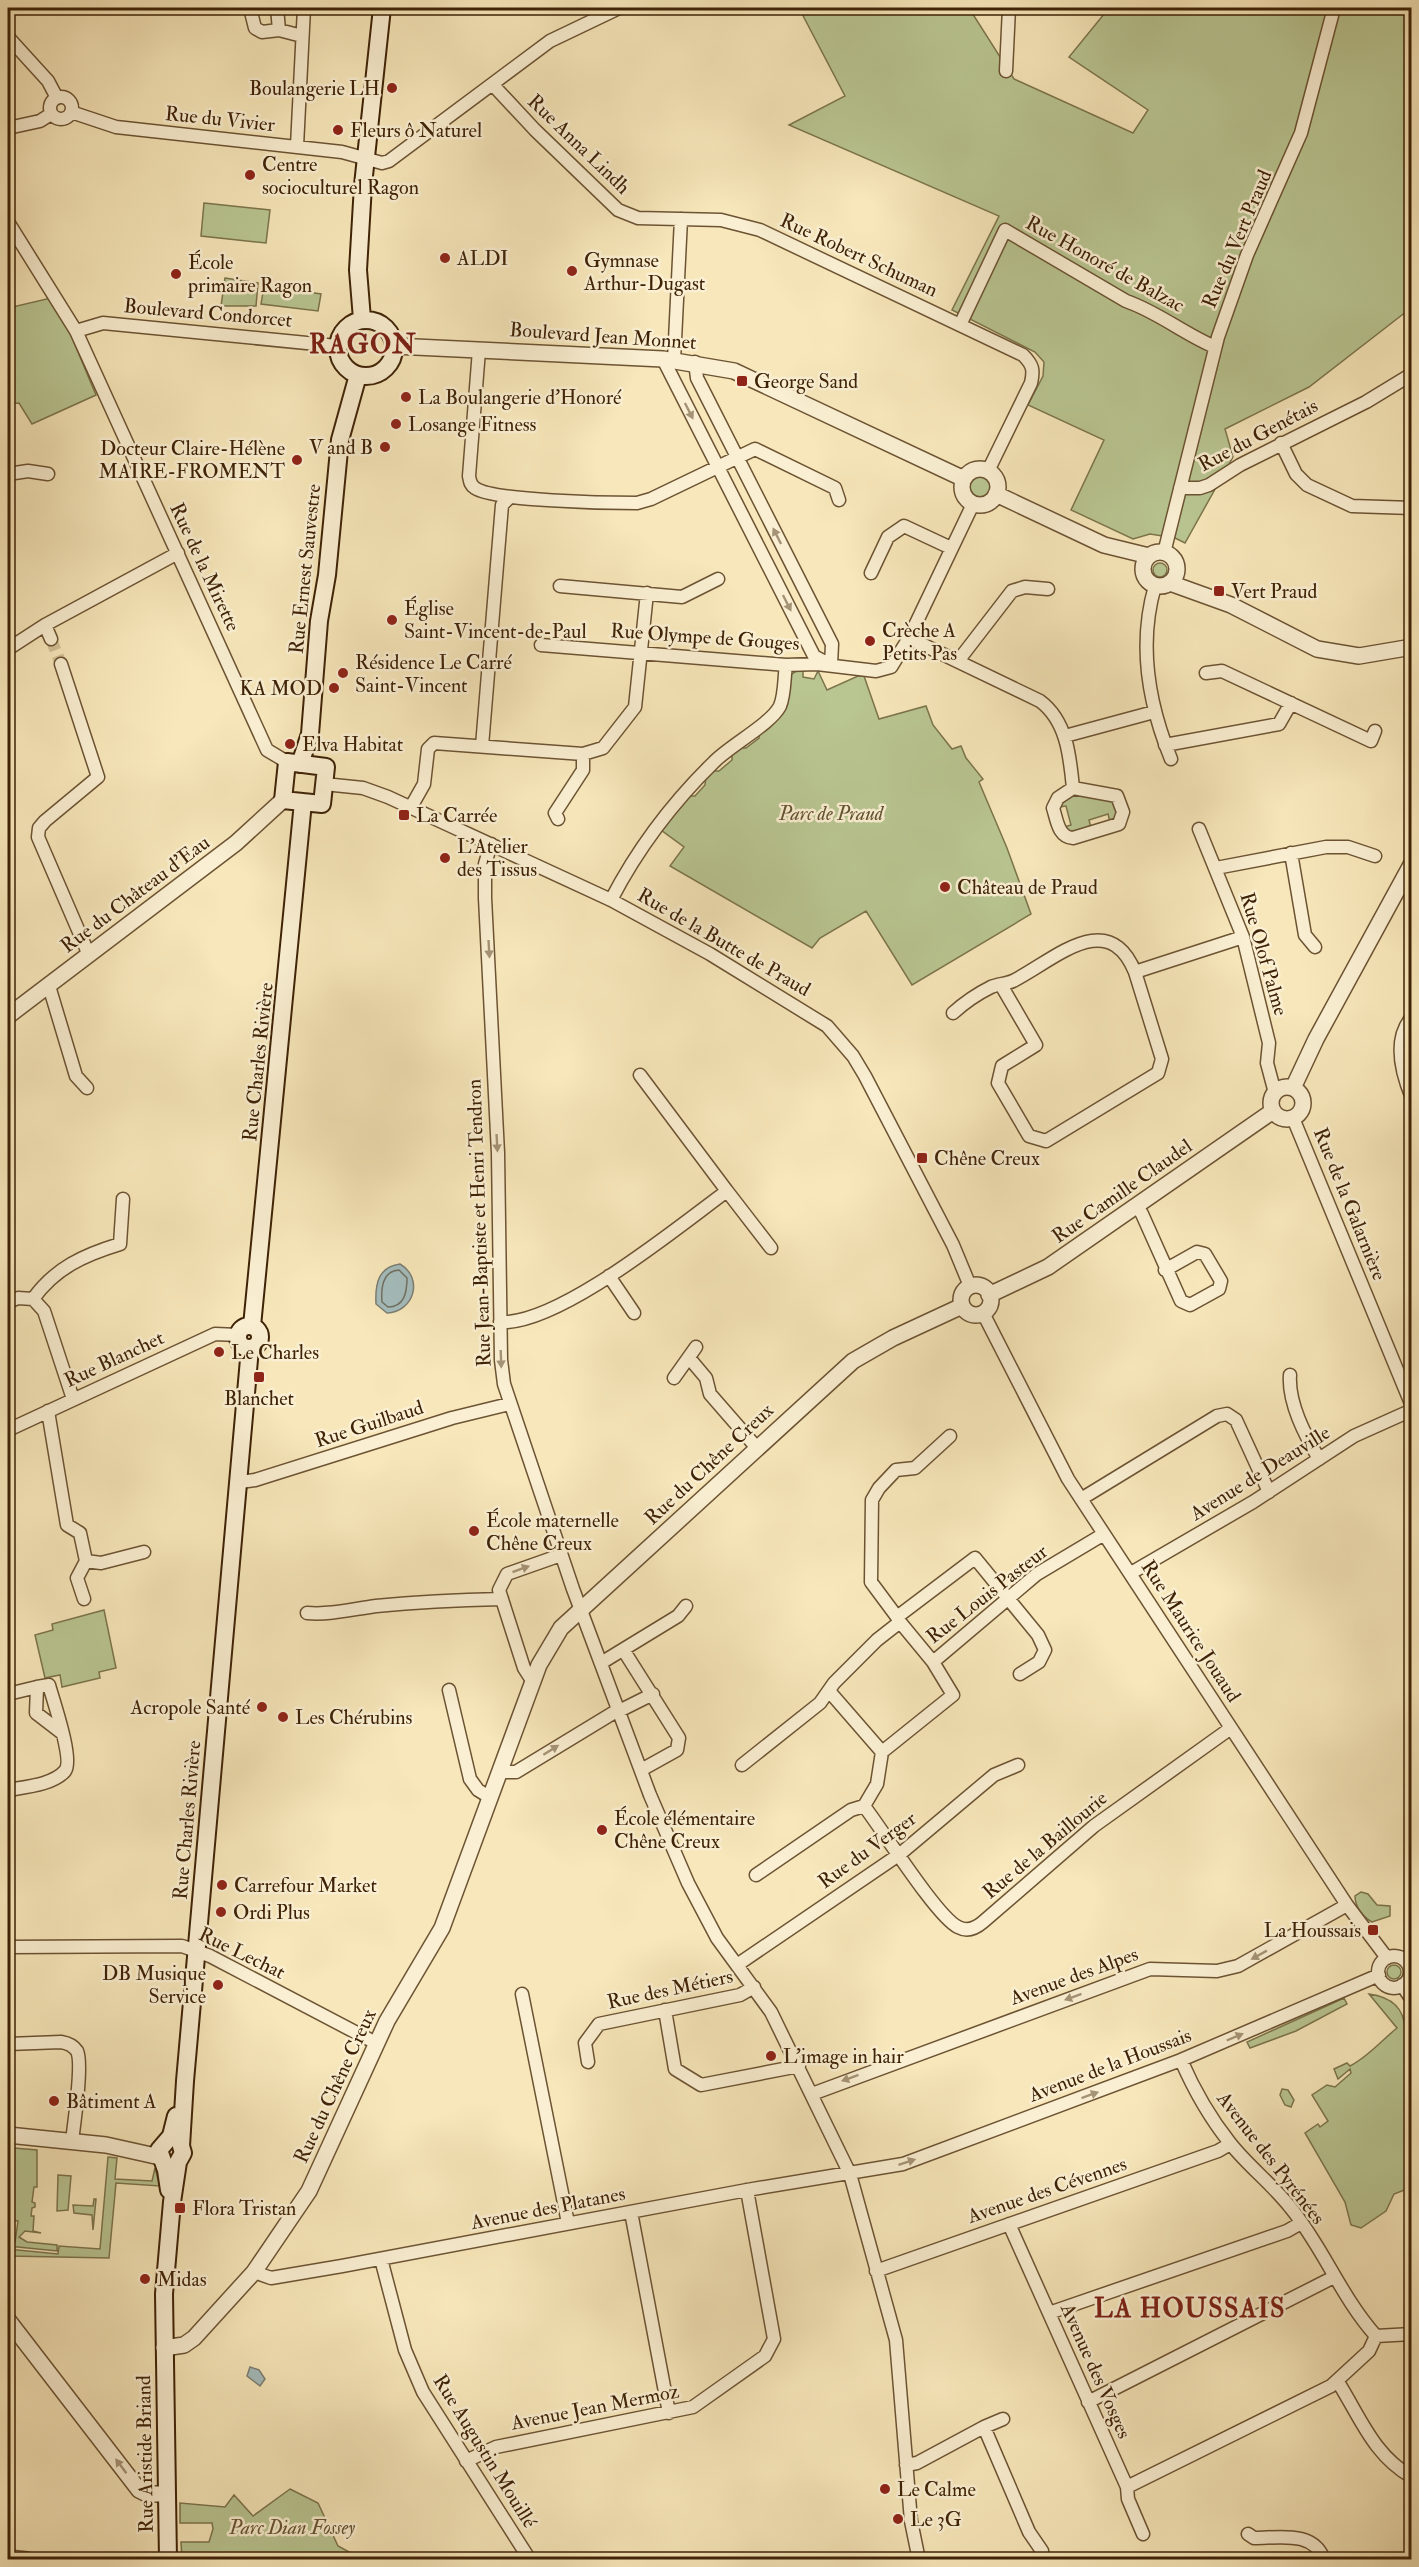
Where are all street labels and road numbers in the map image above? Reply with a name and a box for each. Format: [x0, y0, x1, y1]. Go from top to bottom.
street label: Rue Anna Lindh [522, 89, 636, 200]
street label: Rue du Vivier [164, 101, 277, 137]
street label: Rue du Vert Praud [1197, 166, 1277, 312]
street label: Rue Robert Schuman [776, 208, 942, 302]
street label: Rue Honoré de Balzac [1021, 210, 1189, 318]
street label: Boulevard Condorcet [123, 293, 294, 333]
street label: Boulevard Jean Monnet [509, 317, 698, 355]
street label: Rue du Genétais [1194, 393, 1322, 477]
street label: Rue Ernest Sauvestre [284, 483, 326, 655]
street label: Rue de la Mirette [164, 499, 246, 635]
street label: Rue Olympe de Gouges [610, 618, 801, 657]
street label: Rue du Château d'Eau [55, 830, 215, 958]
street label: Rue de la Butte de Praud [633, 882, 815, 1002]
street label: Rue Olof Palme [1234, 890, 1294, 1018]
street label: Rue Charles Rivière [237, 981, 279, 1143]
street label: Rue Jean-Baptiste et Henri Tendron [461, 1078, 498, 1367]
street label: Rue de la Galarnière [1308, 1124, 1392, 1284]
street label: Rue Camille Claudel [1047, 1133, 1197, 1249]
street label: Rue Blanchet [60, 1325, 168, 1393]
street label: Rue Guilbaud [312, 1395, 427, 1453]
street label: Rue du Chêne Creux [639, 1398, 779, 1530]
street label: Avenue de Deauville [1185, 1420, 1335, 1527]
street label: Rue Louis Pasteur [921, 1539, 1053, 1649]
street label: Rue Maurice Jouaud [1136, 1555, 1246, 1707]
street label: Rue Charles Rivière [168, 1739, 206, 1901]
street label: Rue de la Baillourie [978, 1786, 1112, 1904]
street label: Rue du Verger [813, 1806, 921, 1894]
street label: Rue Lechat [195, 1921, 290, 1985]
street label: Avenue des Alpes [1006, 1941, 1142, 2012]
street label: Rue des Métiers [605, 1963, 735, 2015]
street label: Rue du Chêne Creux [288, 2005, 382, 2167]
street label: Avenue de la Houssais [1024, 2022, 1195, 2108]
street label: Avenue des Pyrénées [1211, 2086, 1331, 2229]
street label: Avenue des Cévennes [963, 2151, 1130, 2229]
street label: Avenue des Platanes [468, 2181, 627, 2235]
street label: Avenue des Vosges [1055, 2299, 1137, 2443]
street label: Rue Augustin Mouillé [428, 2370, 543, 2533]
street label: Rue Aristide Briand [131, 2375, 159, 2533]
street label: Avenue Jean Mermoz [508, 2378, 681, 2436]

